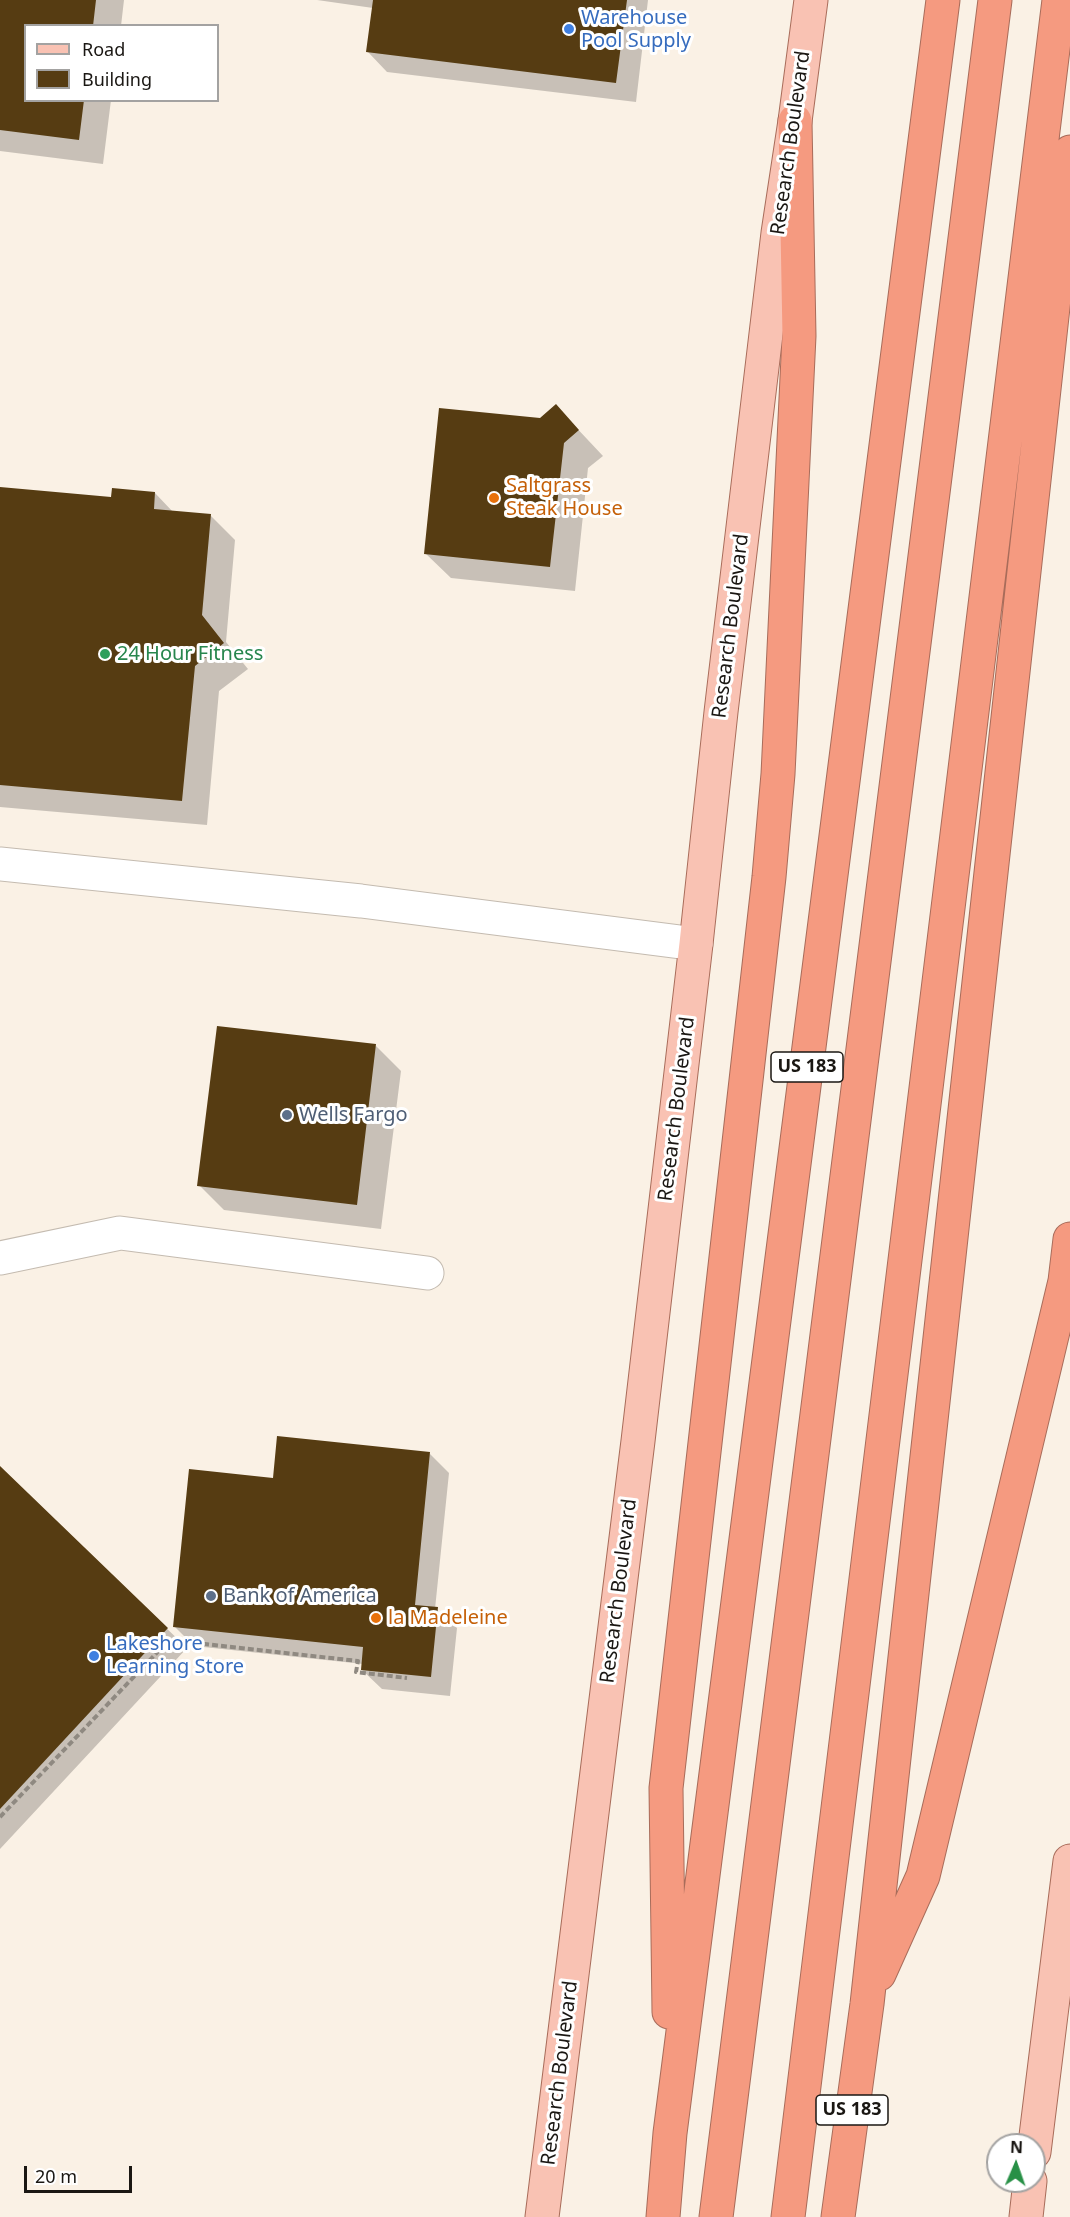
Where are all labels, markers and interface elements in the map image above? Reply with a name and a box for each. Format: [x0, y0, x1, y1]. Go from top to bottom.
place label: Warehouse Pool Supply [581, 6, 691, 53]
marker: Warehouse Pool Supply [562, 22, 576, 36]
legend [24, 24, 219, 102]
text: Road [82, 37, 125, 61]
street label: Research Boulevard [766, 49, 816, 237]
text: Building [82, 67, 152, 91]
place label: Saltgrass Steak House [506, 474, 623, 521]
marker: Saltgrass Steak House [487, 491, 501, 505]
street label: Research Boulevard [708, 532, 754, 720]
place label: 24 Hour Fitness [117, 642, 263, 666]
marker: 24 Hour Fitness [98, 647, 112, 661]
street label: Research Boulevard [654, 1015, 700, 1203]
road number: US 183 [771, 1052, 843, 1082]
place label: Wells Fargo [299, 1103, 408, 1127]
marker: Wells Fargo [280, 1108, 294, 1122]
street label: Research Boulevard [596, 1497, 642, 1685]
place label: Bank of America [223, 1584, 377, 1608]
marker: Bank of America [204, 1589, 218, 1603]
place label: la Madeleine [388, 1606, 508, 1630]
marker: la Madeleine [369, 1611, 383, 1625]
place label: Lakeshore Learning Store [106, 1632, 244, 1679]
marker: Lakeshore Learning Store [87, 1649, 101, 1663]
street label: Research Boulevard [537, 1979, 583, 2167]
road number: US 183 [816, 2095, 888, 2125]
north arrow [986, 2133, 1046, 2193]
text: N [1010, 2136, 1023, 2158]
scale bar [27, 2154, 135, 2192]
text: 20 m [35, 2164, 77, 2188]

